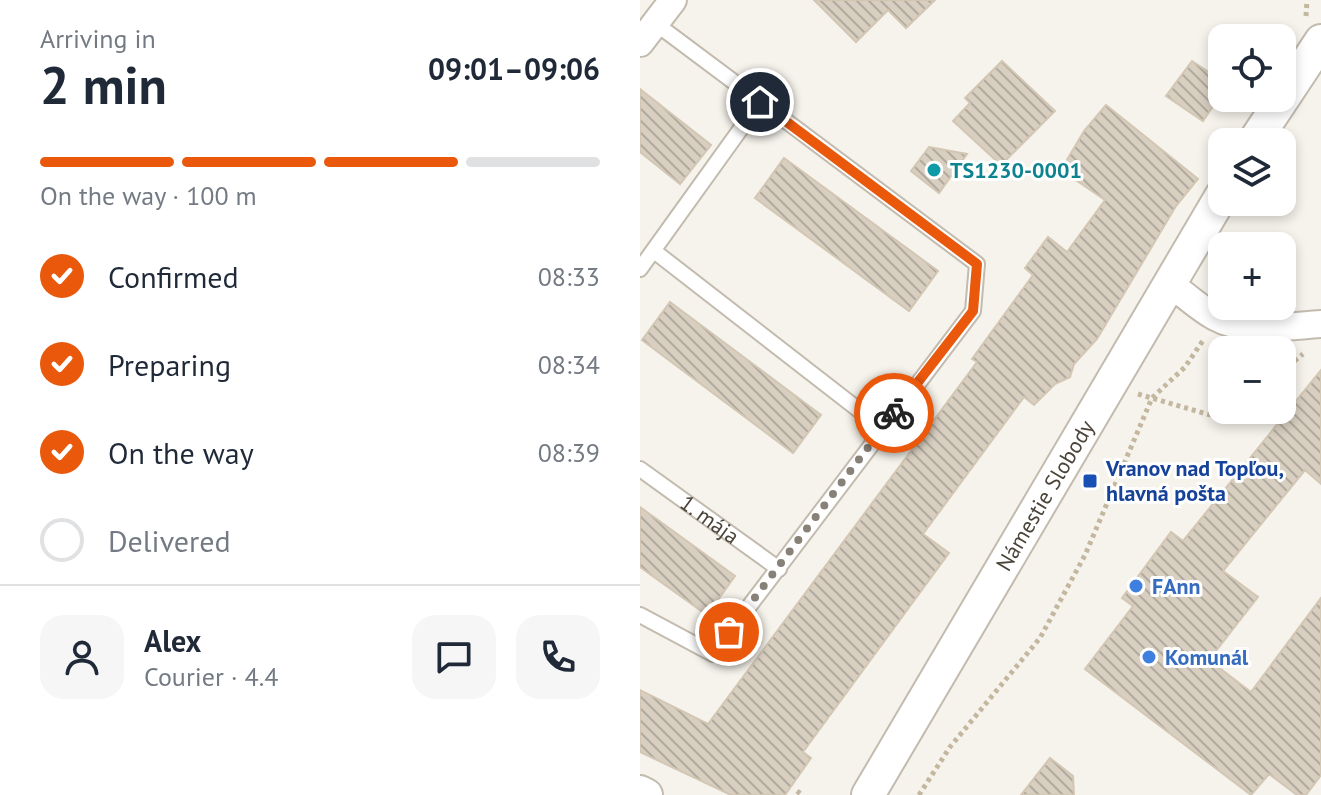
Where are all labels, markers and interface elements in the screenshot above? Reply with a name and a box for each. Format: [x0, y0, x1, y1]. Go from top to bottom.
text: Arriving in [40, 22, 156, 55]
map controls [1208, 24, 1296, 424]
button: locate [1208, 24, 1296, 112]
text: 09:01–09:06 [428, 49, 600, 88]
text: 2 min [40, 51, 167, 118]
pin [726, 68, 794, 136]
icon: home [738, 80, 782, 124]
button: layers [1208, 128, 1296, 216]
place label: TS1230-0001 [950, 156, 1082, 184]
marker: TS1230-0001 [925, 161, 943, 179]
text: On the way · 100 m [40, 179, 257, 212]
button: + [1208, 232, 1296, 320]
icon: check [40, 254, 84, 298]
text: Confirmed [108, 257, 239, 296]
text: 08:33 [538, 260, 600, 293]
button: − [1208, 336, 1296, 424]
icon: check [40, 342, 84, 386]
text: Preparing [108, 345, 231, 384]
text: 08:34 [538, 348, 600, 381]
courier [854, 373, 934, 453]
icon: bike [872, 391, 916, 435]
street label: Námestie Slobody [990, 414, 1101, 576]
icon: check [40, 430, 84, 474]
text: On the way [108, 433, 254, 472]
text: 08:39 [538, 436, 600, 469]
place label: Vranov nad Topľou, hlavná pošta [1105, 454, 1284, 507]
marker: Vranov nad Topľou, hlavná pošta [1081, 472, 1099, 490]
street label: 1. mája [675, 488, 745, 550]
text: Delivered [108, 521, 231, 560]
place label: FAnn [1152, 572, 1200, 600]
marker: FAnn [1127, 577, 1145, 595]
pin [695, 598, 763, 666]
icon: bag [707, 610, 751, 654]
button: person [40, 615, 124, 699]
button: chat [412, 615, 496, 699]
button: phone [516, 615, 600, 699]
text: Alex [144, 621, 201, 660]
place label: Komunál [1165, 643, 1249, 671]
marker: Komunál [1140, 648, 1158, 666]
text: Courier · 4.4 [144, 660, 278, 693]

